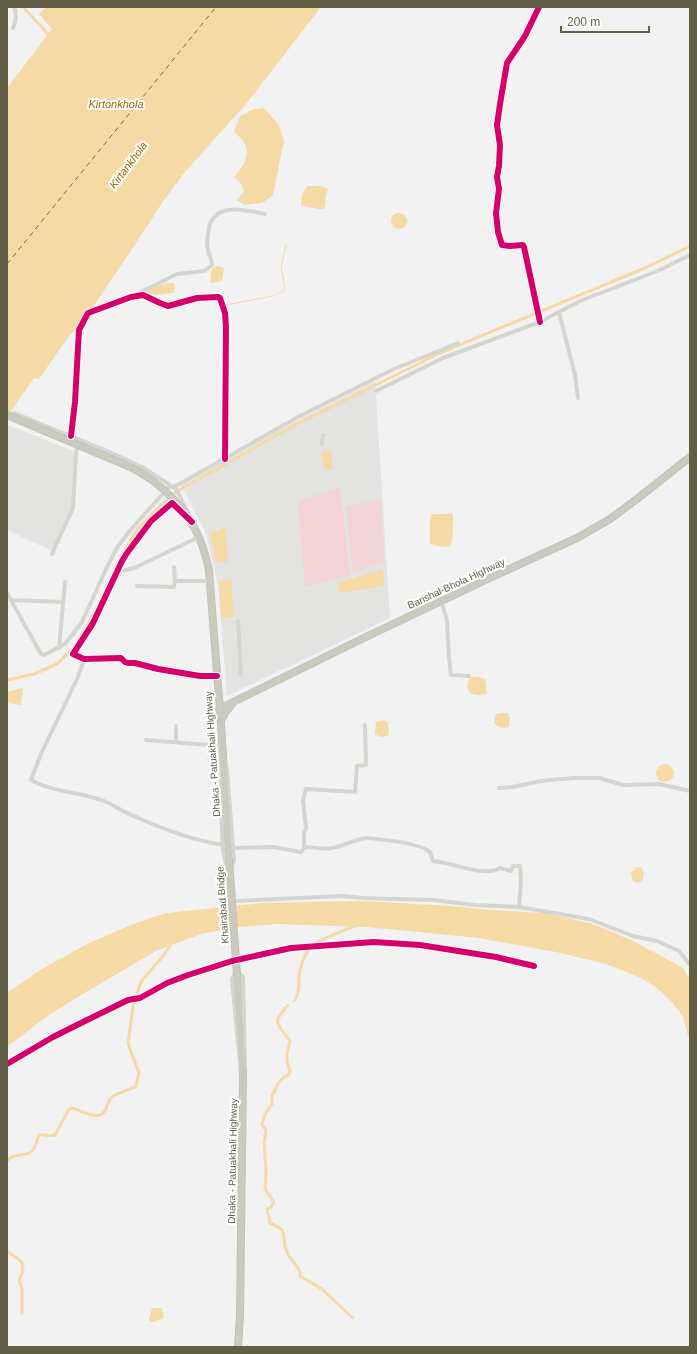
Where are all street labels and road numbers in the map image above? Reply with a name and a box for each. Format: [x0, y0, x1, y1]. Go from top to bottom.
street label: Barishal-Bhola Highway [406, 556, 507, 611]
street label: Dhaka - Patuakhali Highway [203, 691, 222, 817]
street label: Khairabad Bridge [214, 866, 231, 944]
street label: Dhaka - Patuakhali Highway [226, 1098, 239, 1224]

